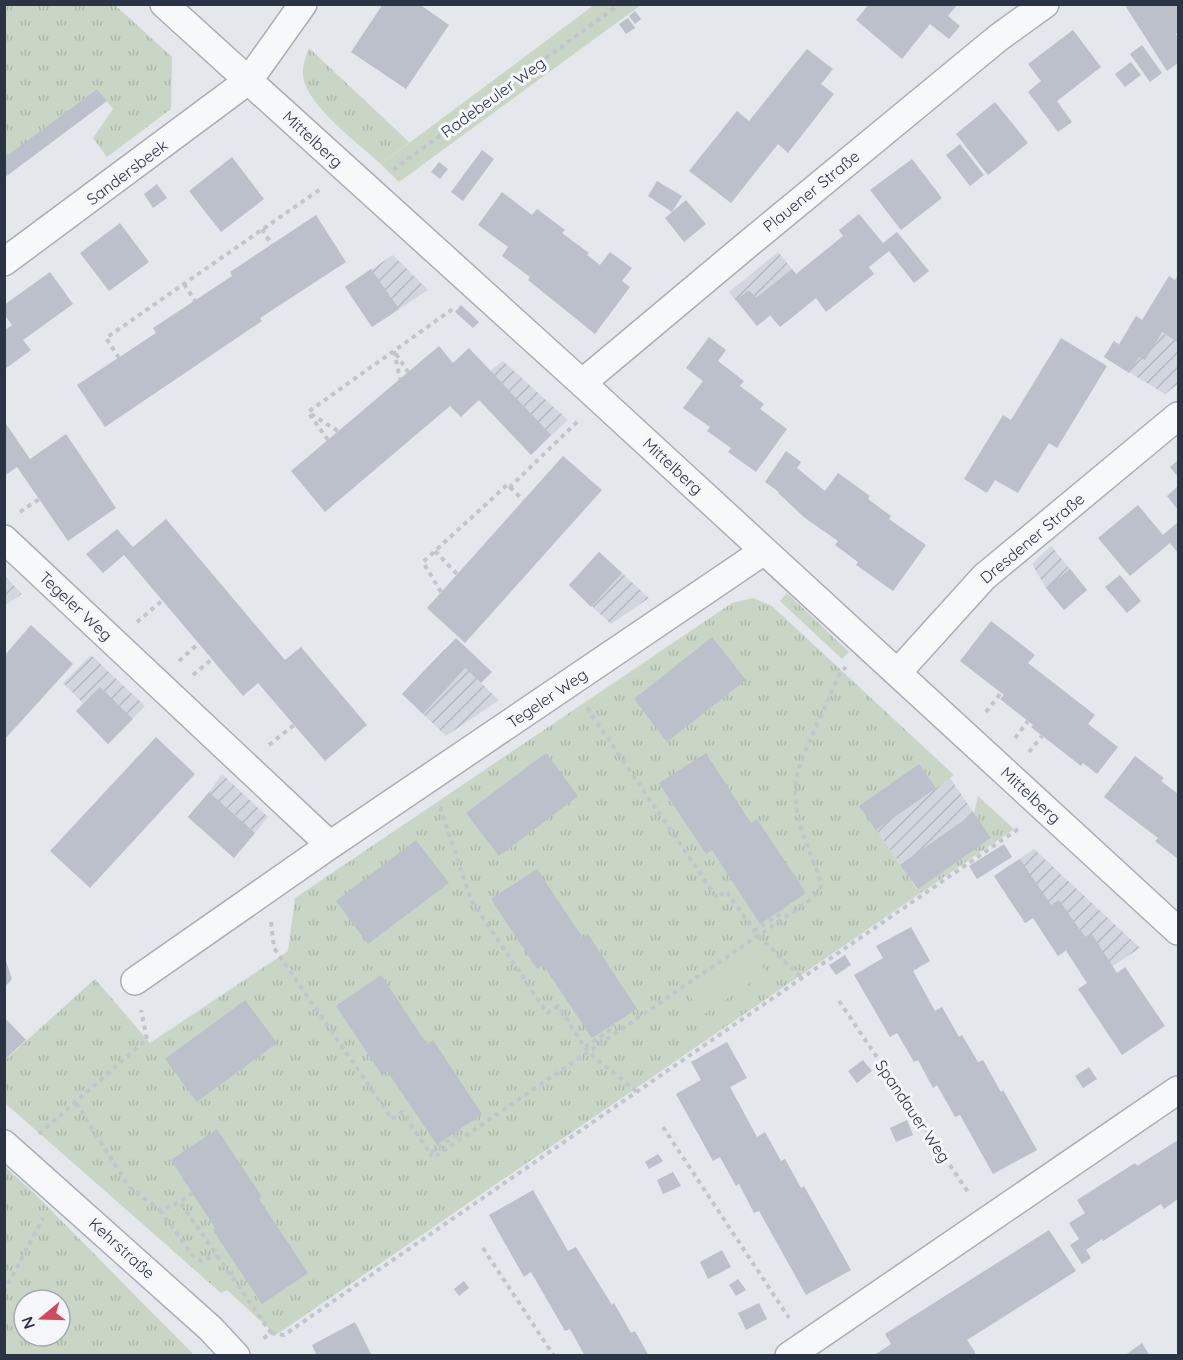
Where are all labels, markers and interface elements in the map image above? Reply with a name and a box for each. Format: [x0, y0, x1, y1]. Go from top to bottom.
street label: Radebeuler Weg [437, 52, 549, 142]
street label: Mittelberg [279, 106, 347, 172]
street label: Sandersbeek [82, 135, 172, 209]
street label: Plauener Straße [759, 146, 863, 236]
street label: Mittelberg [639, 433, 707, 499]
street label: Dresdener Straße [976, 488, 1088, 588]
street label: Tegeler Weg [35, 567, 117, 645]
street label: Tegeler Weg [503, 664, 591, 732]
street label: Mittelberg [997, 762, 1065, 828]
street label: Spandauer Weg [871, 1056, 955, 1166]
street label: Kehrstraße [85, 1213, 159, 1283]
north arrow [12, 1288, 72, 1348]
text: N [16, 1314, 39, 1332]

